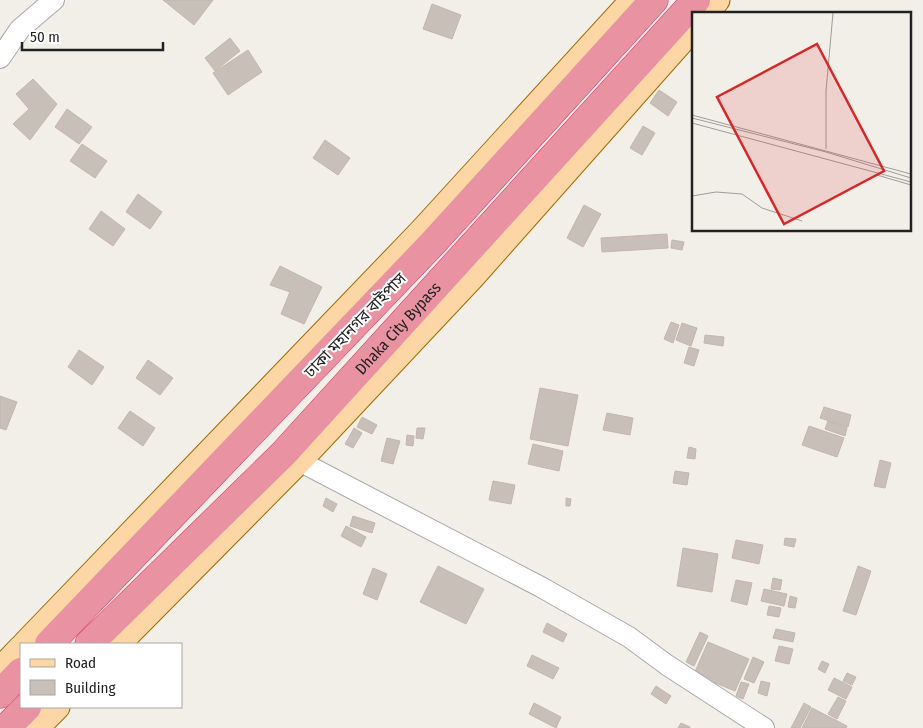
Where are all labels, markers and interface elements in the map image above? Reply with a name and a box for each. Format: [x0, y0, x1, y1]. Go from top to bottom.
inset map [692, 12, 910, 231]
scale bar [22, 20, 164, 52]
text: 50 m [30, 28, 60, 46]
street label: ঢাকা মহানগর বাইপাস [300, 268, 410, 382]
street label: Dhaka City Bypass [351, 278, 445, 378]
legend [20, 643, 182, 708]
text: Road [65, 654, 96, 672]
text: Building [65, 679, 116, 697]

